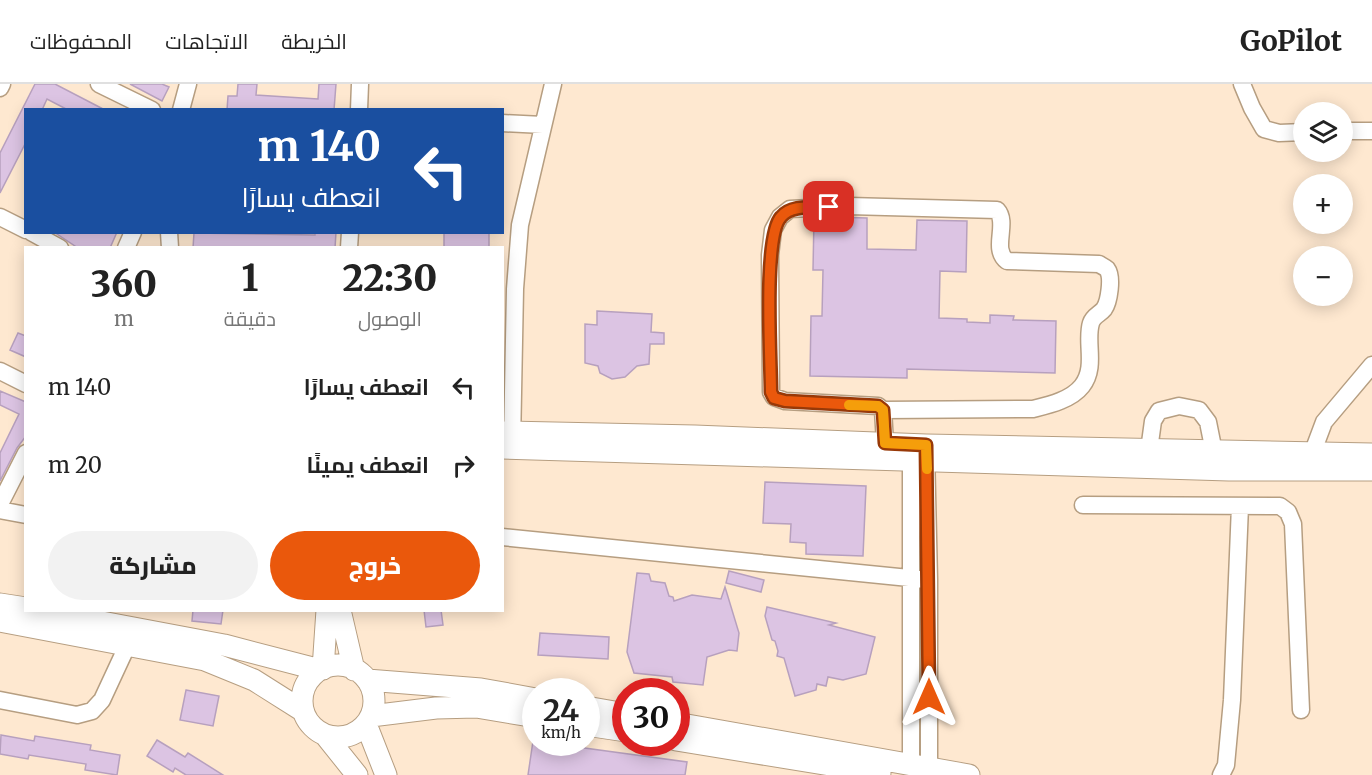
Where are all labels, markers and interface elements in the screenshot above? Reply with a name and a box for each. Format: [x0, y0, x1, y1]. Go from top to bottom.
text: GoPilot [1240, 23, 1342, 59]
text: المحفوظات [30, 28, 132, 55]
text: الاتجاهات [165, 28, 248, 55]
text: الخريطة [281, 28, 347, 55]
map controls [1293, 102, 1353, 306]
button: layers [1293, 102, 1353, 162]
text: 140 m [258, 120, 381, 172]
icon: left [402, 132, 480, 210]
button: + [1293, 174, 1353, 234]
text: انعطف يسارًا [241, 180, 381, 214]
pin [803, 181, 854, 232]
icon: arrive [812, 190, 845, 223]
button: − [1293, 246, 1353, 306]
text: 1 [241, 256, 258, 301]
text: 22:30 [343, 256, 437, 301]
text: 360 [91, 262, 157, 307]
text: m [114, 306, 134, 331]
text: دقيقة [224, 306, 276, 331]
text: الوصول [358, 306, 422, 331]
icon: left [447, 371, 480, 404]
text: 140 m [48, 373, 111, 401]
text: انعطف يسارًا [304, 373, 429, 401]
icon: right [447, 449, 480, 482]
text: 20 m [48, 451, 102, 479]
text: انعطف يمينًا [307, 451, 429, 479]
button: مشاركة [48, 531, 258, 600]
button: خروج [270, 531, 480, 600]
position arrow [897, 665, 961, 729]
speed limit sign: 30 [612, 678, 690, 756]
text: 24 [543, 691, 579, 729]
text: km/h [541, 723, 581, 742]

